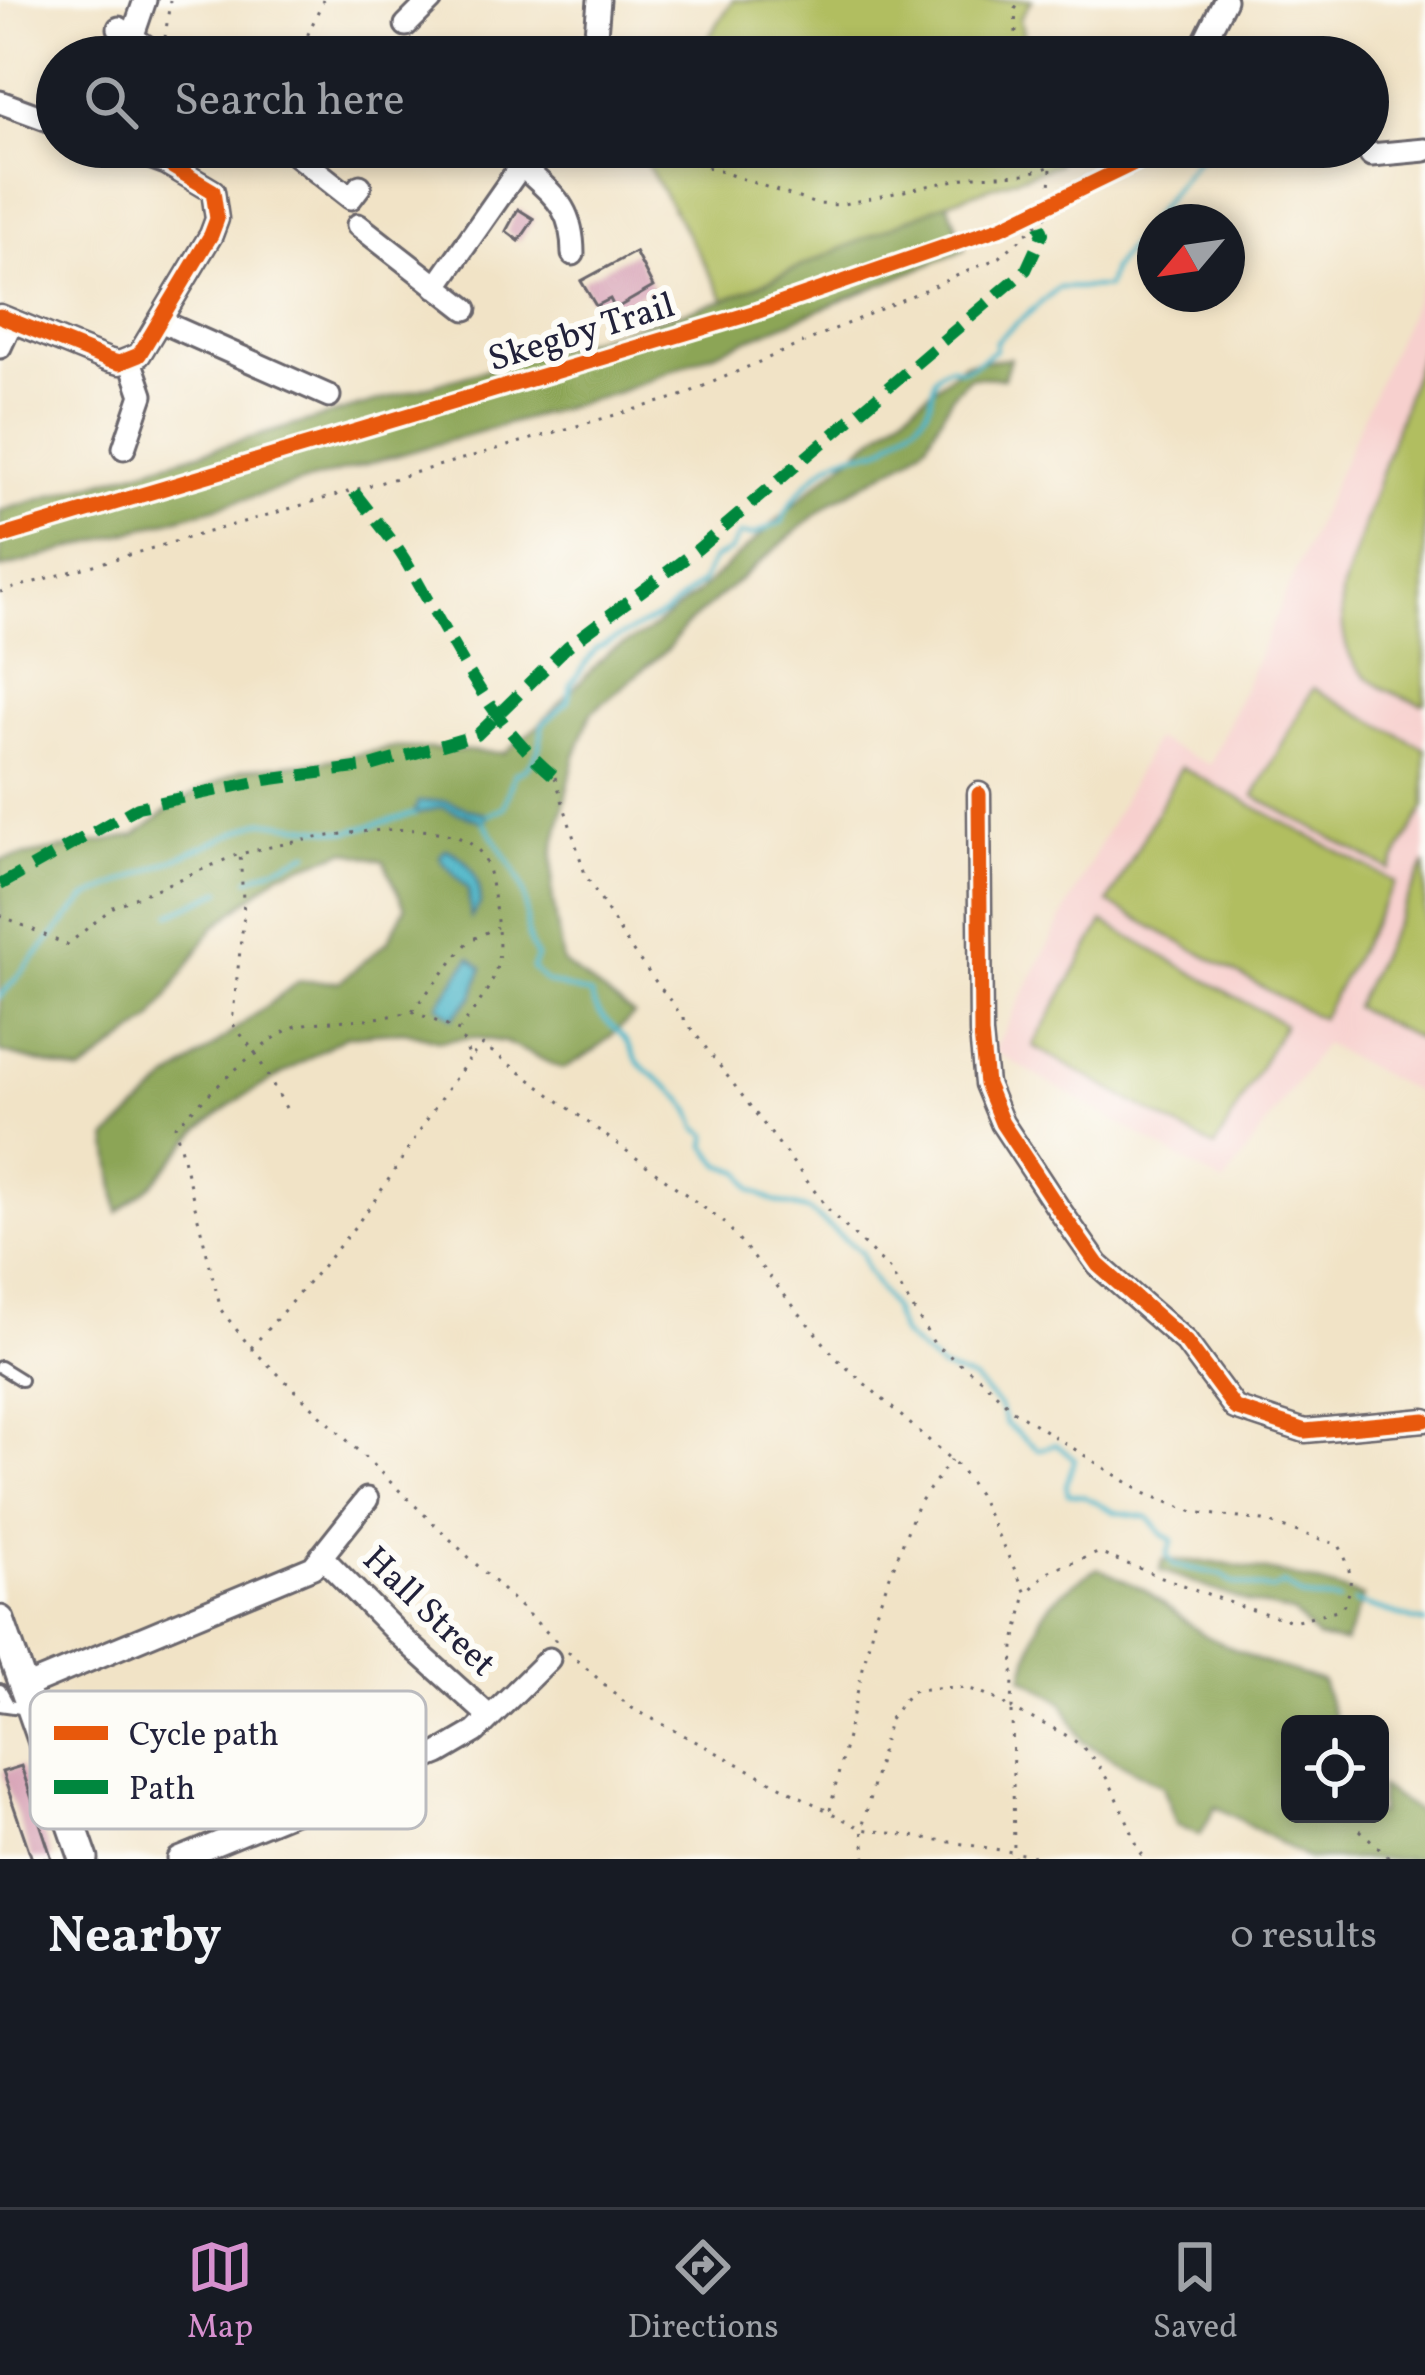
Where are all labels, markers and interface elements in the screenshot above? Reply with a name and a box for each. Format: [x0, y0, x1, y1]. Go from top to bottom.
search box [36, 36, 1389, 168]
icon: search [78, 69, 144, 135]
text: Search here [174, 71, 405, 134]
north arrow [1137, 204, 1245, 312]
street label: Skegby Trail [483, 282, 681, 386]
street label: Hall Street [350, 1537, 506, 1689]
legend [30, 1691, 426, 1829]
text: Cycle path [129, 1714, 279, 1760]
map controls [1281, 1715, 1389, 1823]
button: locate [1281, 1715, 1389, 1823]
text: Path [129, 1768, 195, 1814]
text: Nearby [48, 1902, 222, 1973]
text: 0 results [1230, 1910, 1377, 1964]
tab: Map [187, 2234, 253, 2352]
tab: Directions [627, 2234, 779, 2352]
tab: Saved [1153, 2234, 1238, 2352]

